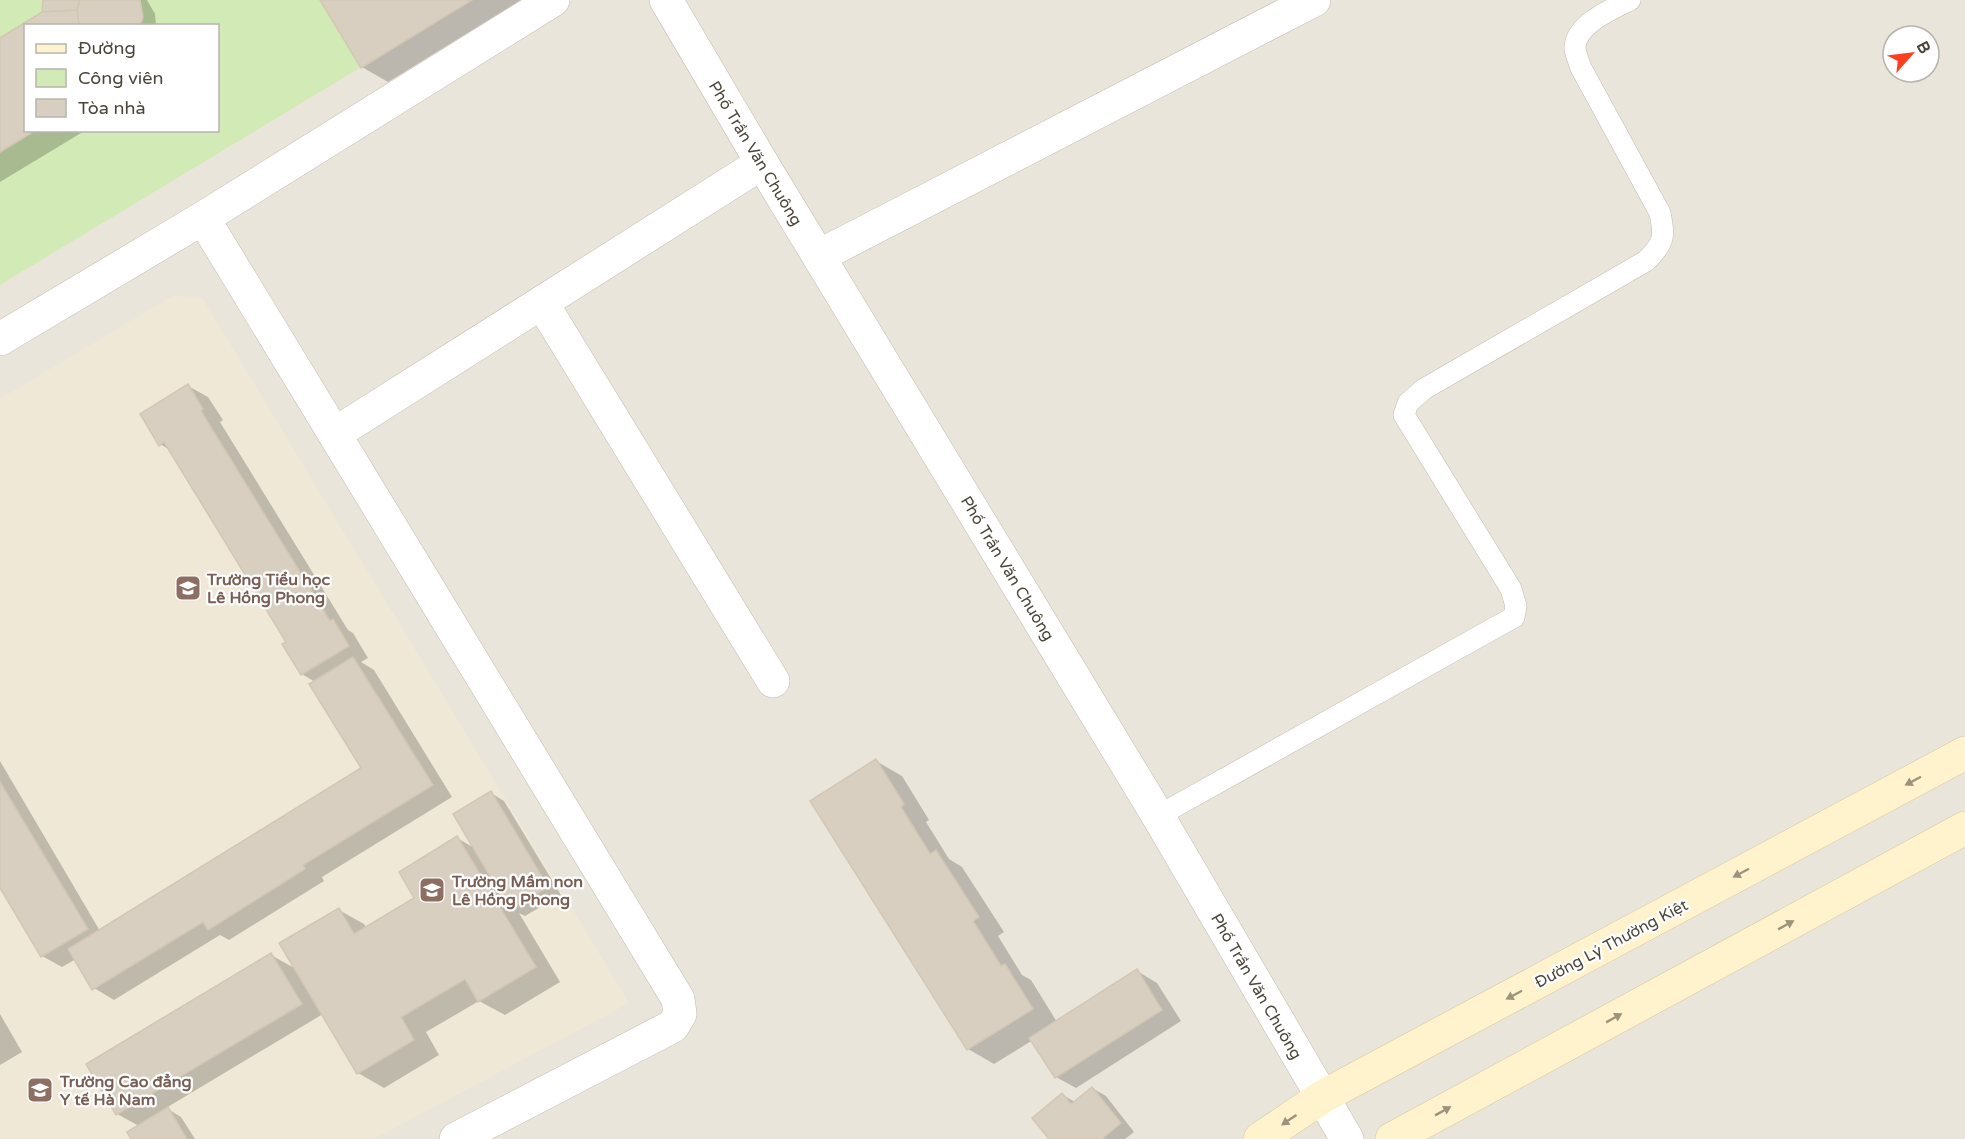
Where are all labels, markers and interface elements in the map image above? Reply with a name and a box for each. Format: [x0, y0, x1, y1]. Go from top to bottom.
legend [24, 24, 219, 132]
north arrow [1881, 24, 1941, 84]
text: Đường [78, 37, 136, 59]
text: B [1912, 38, 1935, 57]
text: Công viên [78, 67, 163, 89]
street label: Phố Trần Văn Chuông [704, 78, 806, 230]
text: Tòa nhà [78, 97, 146, 119]
street label: Phố Trần Văn Chuông [956, 493, 1058, 645]
place label: Trường Tiểu học Lê Hồng Phong [206, 570, 331, 608]
school or university icon: Trường Tiểu học Lê Hồng Phong [173, 573, 203, 603]
one-way arrow [1905, 776, 1922, 786]
one-way arrow [1733, 868, 1750, 878]
place label: Trường Mầm non Lê Hồng Phong [451, 872, 583, 910]
school or university icon: Trường Mầm non Lê Hồng Phong [417, 875, 447, 905]
street label: Đường Lý Thường Kiệt [1532, 895, 1691, 993]
street label: Phố Trần Văn Chuông [1206, 910, 1306, 1063]
one-way arrow [1778, 920, 1795, 930]
one-way arrow [1505, 989, 1523, 999]
one-way arrow [1606, 1013, 1623, 1023]
place label: Trường Cao đẳng Y tế Hà Nam [59, 1072, 192, 1110]
school or university icon: Trường Cao đẳng Y tế Hà Nam [25, 1075, 55, 1105]
one-way arrow [1435, 1106, 1452, 1116]
one-way arrow [1281, 1114, 1297, 1126]

